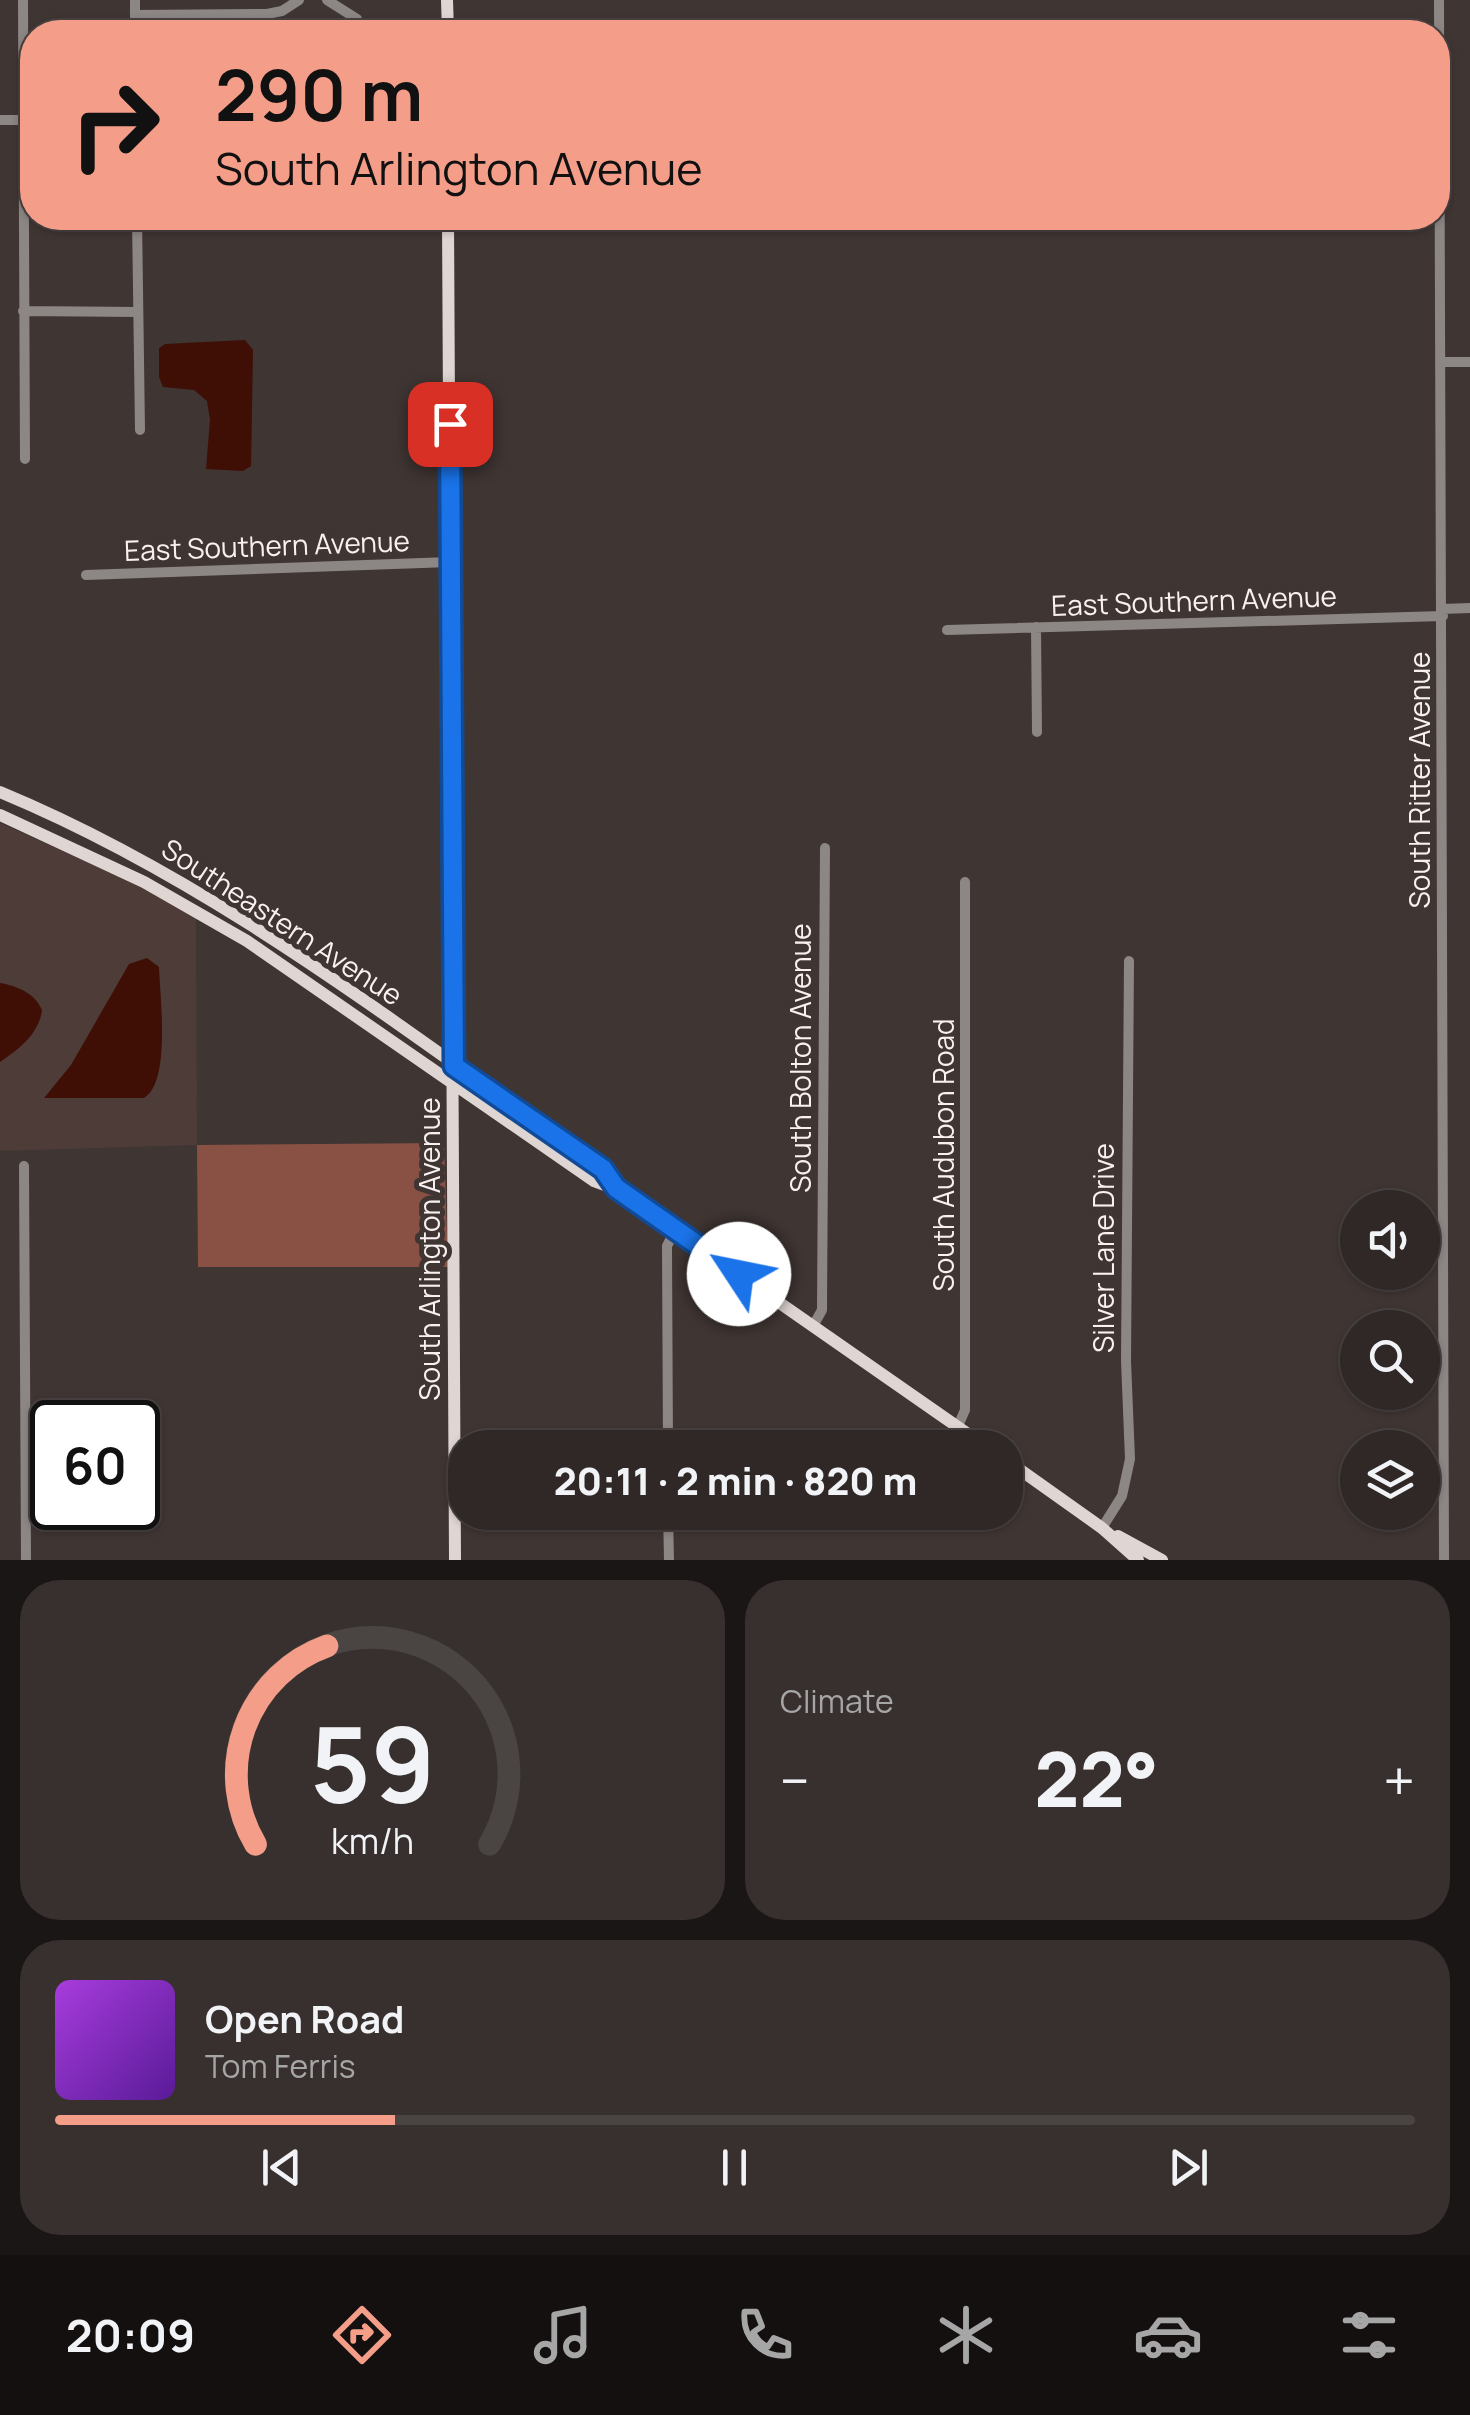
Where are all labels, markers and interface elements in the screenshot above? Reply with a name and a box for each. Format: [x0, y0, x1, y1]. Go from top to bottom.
text: 290 m [215, 46, 423, 142]
icon: right [50, 60, 180, 190]
text: South Arlington Avenue [215, 137, 703, 199]
pin [408, 382, 493, 467]
icon: arrive [423, 397, 478, 452]
street label: East Southern Avenue [123, 521, 410, 569]
street label: East Southern Avenue [1050, 576, 1337, 624]
street label: South Ritter Avenue [1400, 652, 1438, 908]
street label: Southeastern Avenue [155, 829, 410, 1013]
street label: South Bolton Avenue [781, 923, 819, 1193]
street label: South Audubon Road [924, 1018, 962, 1292]
street label: South Arlington Avenue [410, 1097, 448, 1401]
street label: Silver Lane Drive [1084, 1143, 1122, 1353]
map controls [1340, 1190, 1440, 1530]
button: sound [1340, 1190, 1440, 1290]
position arrow [687, 1222, 791, 1326]
button: search [1340, 1310, 1440, 1410]
speed limit sign: 60 [30, 1400, 160, 1530]
button: layers [1340, 1430, 1440, 1530]
text: 20:11 · 2 min · 820 m [554, 1454, 917, 1506]
text: Climate [780, 1679, 894, 1723]
text: 59 [310, 1691, 435, 1833]
text: 22° [1034, 1727, 1159, 1830]
text: − [780, 1742, 810, 1818]
text: + [1383, 1742, 1415, 1818]
text: km/h [331, 1816, 414, 1865]
text: Open Road [205, 1992, 404, 2044]
text: Tom Ferris [205, 2044, 356, 2088]
icon: previous [254, 2140, 309, 2195]
icon: pause [707, 2140, 762, 2195]
icon: next [1161, 2140, 1216, 2195]
icon: directions [327, 2300, 397, 2370]
icon: music [528, 2300, 598, 2370]
icon: phone [730, 2300, 800, 2370]
icon: climate [931, 2300, 1001, 2370]
icon: car [1133, 2300, 1203, 2370]
icon: filters [1334, 2300, 1404, 2370]
text: 20:09 [66, 2304, 195, 2366]

